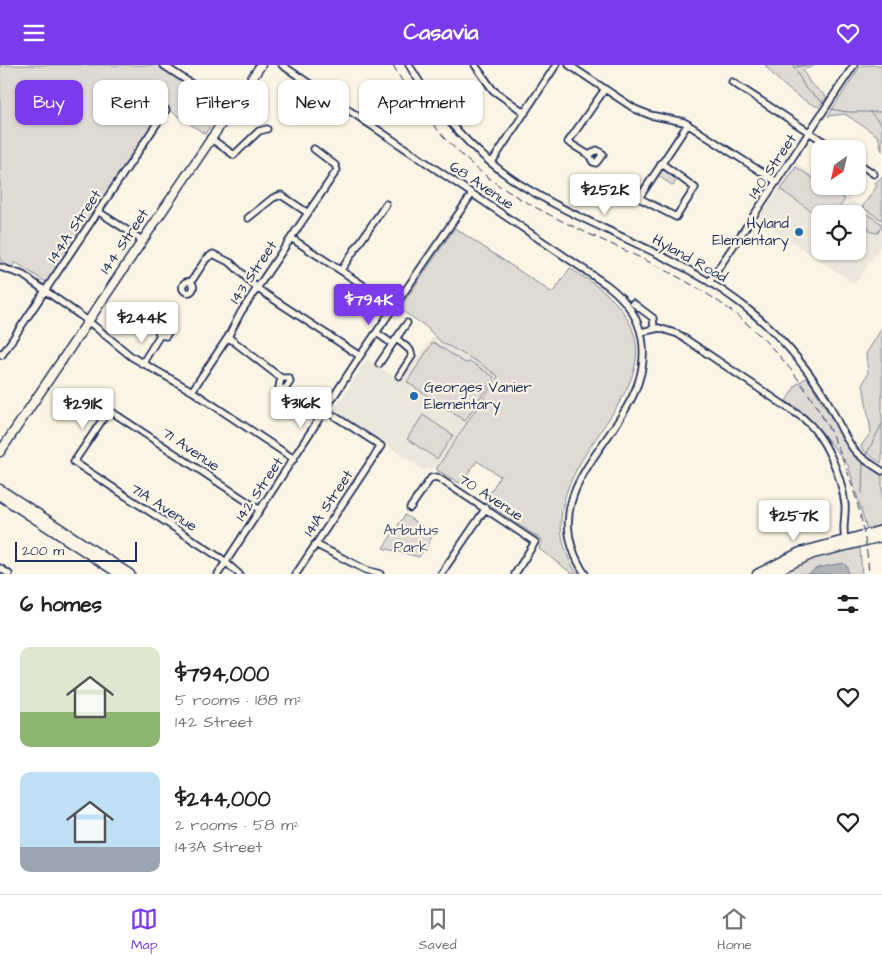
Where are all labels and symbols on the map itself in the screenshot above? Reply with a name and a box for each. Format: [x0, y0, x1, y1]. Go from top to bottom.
street label: 140 Street [743, 130, 802, 203]
north arrow [811, 140, 866, 195]
street label: 68 Avenue [445, 156, 518, 215]
pin: $252K [570, 173, 640, 216]
street label: 144A Street [42, 185, 107, 267]
street label: 144 Street [95, 204, 154, 278]
place label: Hyland Elementary [712, 213, 789, 252]
marker: Hyland Elementary [793, 226, 805, 238]
street label: Hyland Road [648, 229, 731, 289]
street label: 143 Street [225, 237, 282, 308]
pin: $794K [334, 283, 404, 326]
pin: $244K [107, 301, 177, 344]
place label: Georges Vanier Elementary [424, 377, 532, 416]
pin: $291K [48, 387, 118, 430]
pin: $316K [266, 387, 336, 429]
marker: Georges Vanier Elementary [408, 390, 420, 402]
street label: 71 Avenue [158, 422, 224, 477]
street label: 142 Street [230, 453, 289, 525]
street label: 141A Street [298, 466, 358, 541]
street label: 70 Avenue [454, 469, 527, 526]
street label: 71A Avenue [126, 478, 201, 537]
pin: $257K [759, 499, 829, 542]
park label: Arbutus Park [383, 520, 439, 558]
scale bar [15, 539, 138, 562]

